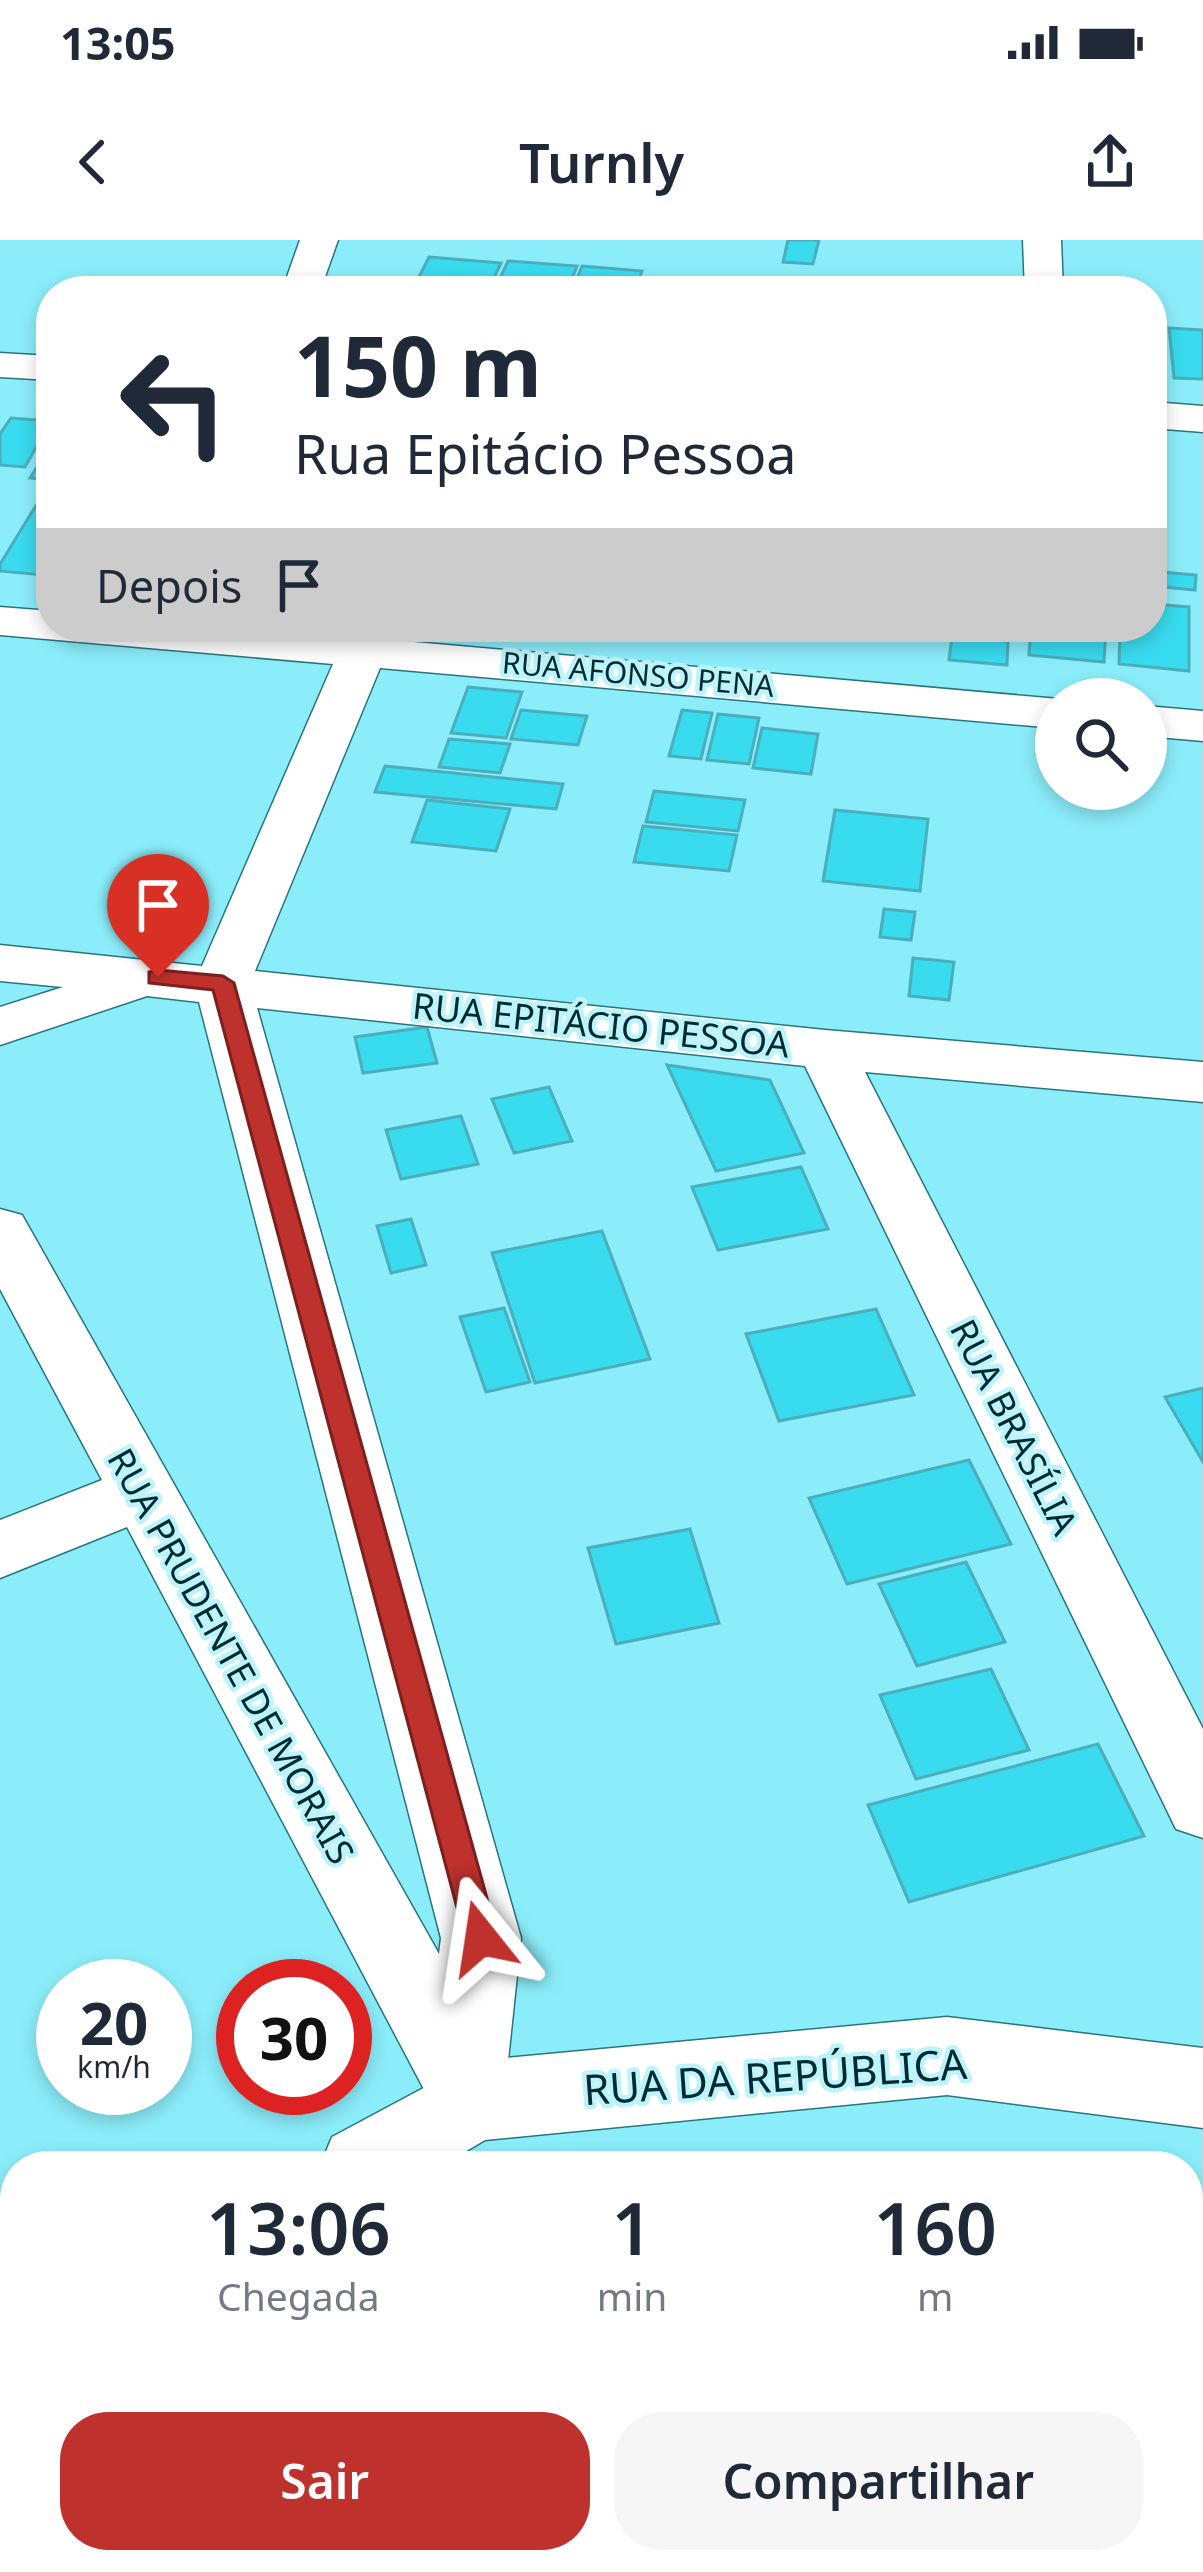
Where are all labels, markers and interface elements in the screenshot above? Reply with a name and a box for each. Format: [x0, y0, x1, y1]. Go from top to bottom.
text: 13:05 [60, 12, 176, 73]
text: Turnly [519, 125, 684, 199]
icon: back [60, 129, 126, 195]
icon: share [1077, 129, 1143, 195]
text: 150 m [294, 307, 542, 422]
icon: left [96, 324, 252, 480]
text: Rua Epitácio Pessoa [294, 416, 797, 490]
icon: arrive [266, 552, 332, 618]
text: Depois [96, 555, 242, 616]
street label: RUA AFONSO PENA [500, 641, 777, 706]
map controls [1035, 678, 1167, 810]
button: search [1035, 678, 1167, 810]
pin [107, 854, 209, 977]
icon: arrive [125, 872, 191, 938]
street label: RUA EPITÁCIO PESSOA [410, 980, 792, 1069]
street label: RUA BRASÍLIA [939, 1311, 1090, 1543]
street label: RUA PRUDENTE DE MORAIS [97, 1439, 366, 1872]
position arrow [418, 1875, 544, 2001]
speed limit sign: 30 [216, 1959, 372, 2115]
text: 20 [80, 1981, 148, 2063]
street label: RUA DA REPÚBLICA [581, 2034, 969, 2117]
text: km/h [77, 2046, 151, 2087]
text: 13:06 [206, 2178, 391, 2276]
text: 1 [611, 2178, 653, 2276]
text: 160 [873, 2178, 997, 2276]
text: Chegada [217, 2269, 380, 2322]
text: min [597, 2269, 667, 2322]
text: m [917, 2269, 953, 2322]
button: Sair [60, 2412, 590, 2550]
button: Compartilhar [614, 2412, 1143, 2550]

